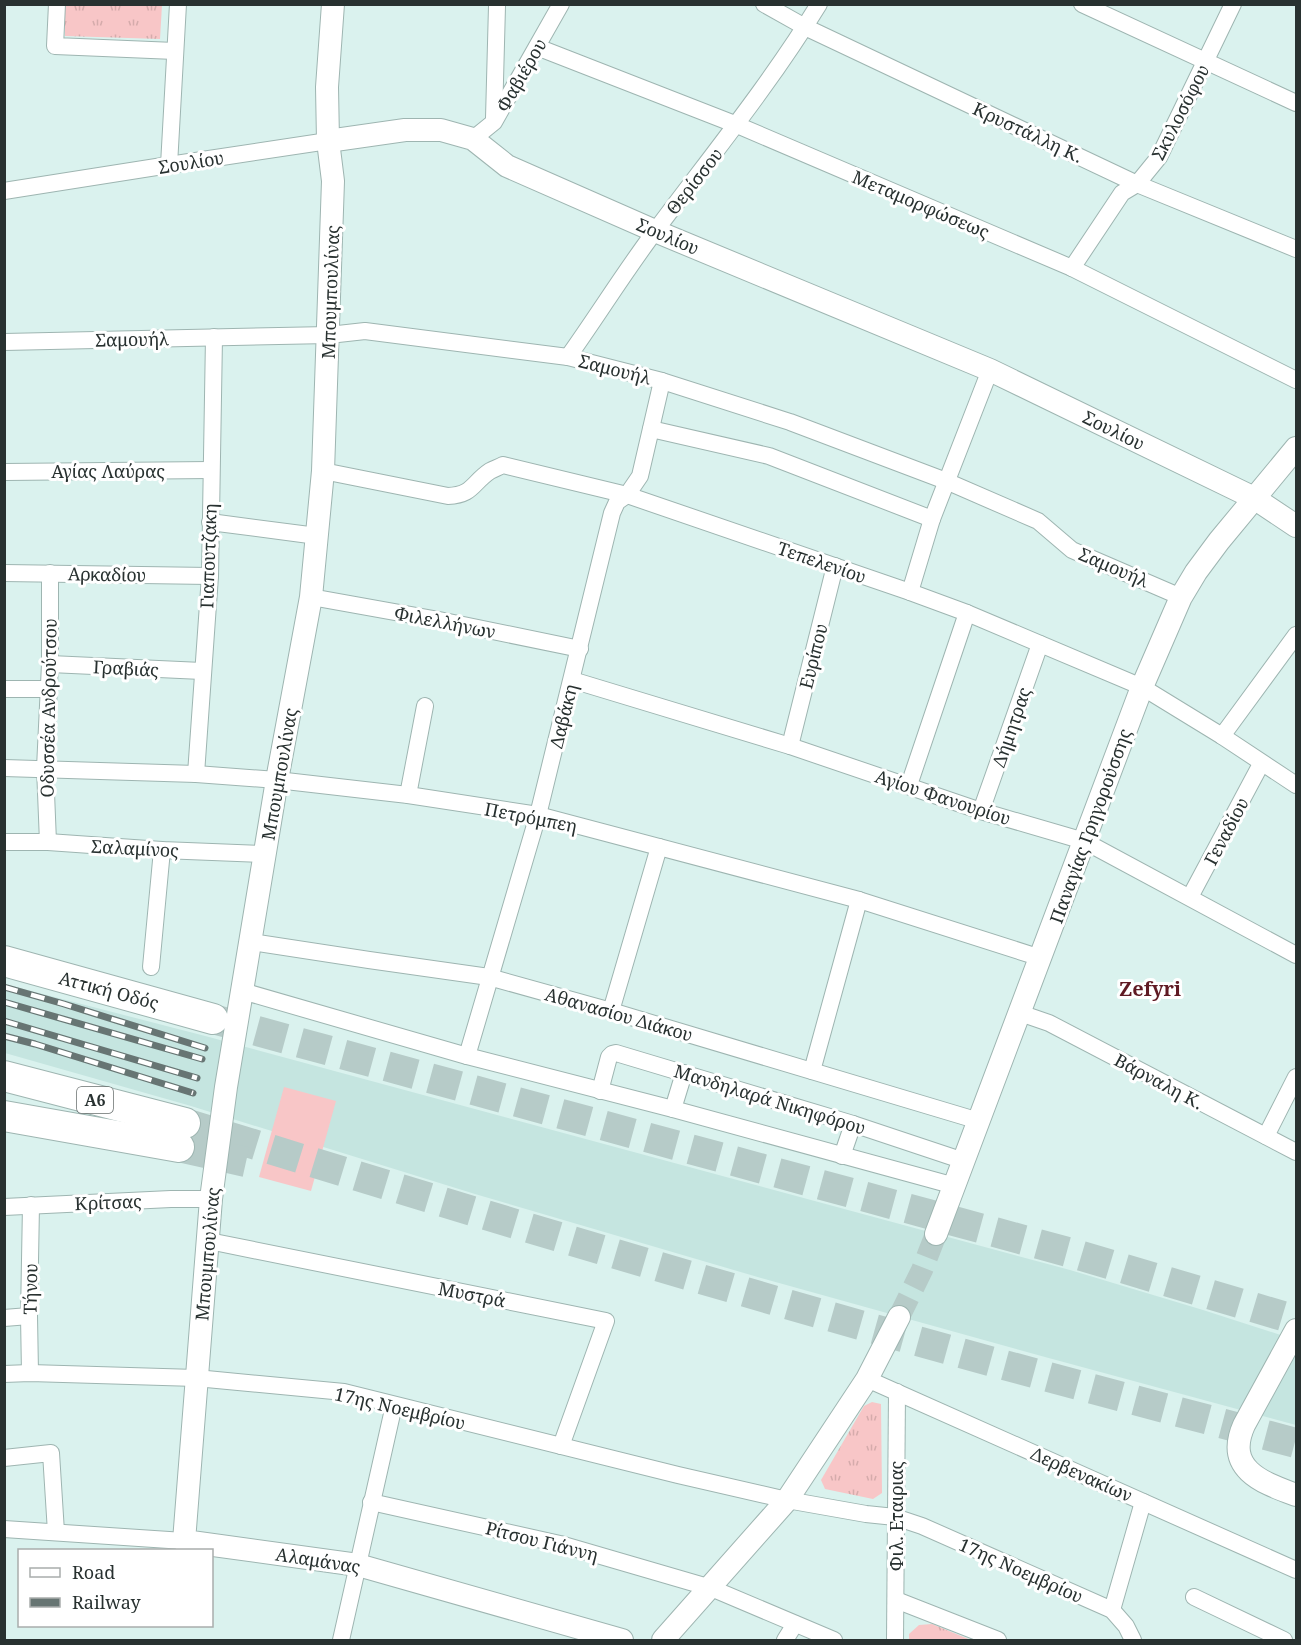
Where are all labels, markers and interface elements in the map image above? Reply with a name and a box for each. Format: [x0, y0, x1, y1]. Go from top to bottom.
street label: Φαβιέρου [490, 34, 552, 116]
street label: Σκυλοσόφου [1146, 60, 1214, 164]
street label: Κρυστάλλη Κ. [969, 96, 1087, 168]
street label: Θερίσσου [660, 143, 728, 219]
street label: Σουλίου [157, 145, 225, 179]
street label: Μεταμορφώσεως [849, 164, 993, 244]
street label: Σουλίου [633, 212, 703, 260]
street label: Μπουμπουλίνας [316, 224, 344, 359]
street label: Σαμουήλ [95, 326, 170, 352]
street label: Σαμουήλ [576, 348, 654, 390]
street label: Σουλίου [1079, 405, 1149, 455]
street label: Αγίας Λαύρας [51, 459, 165, 483]
street label: Γιαπουτζακη [194, 503, 222, 609]
street label: Τεπελενίου [774, 536, 870, 588]
street label: Σαμουήλ [1075, 542, 1153, 593]
street label: Αρκαδίου [68, 561, 146, 587]
street label: Φιλελλήνων [392, 600, 498, 644]
street label: Οδυσσέα Ανδρούτσου [34, 618, 62, 798]
street label: Ευρίπου [793, 621, 833, 691]
street label: Γραβιάς [93, 654, 160, 682]
street label: Δαβάκη [543, 682, 583, 750]
street label: Δήμητρας [986, 684, 1036, 770]
street label: Μπουμπουλίνας [256, 706, 303, 842]
street label: Παναγίας Γρηγορούσσης [1044, 725, 1137, 927]
street label: Αγίου Φανουρίου [872, 764, 1014, 830]
street label: Γεναδίου [1198, 793, 1254, 869]
street label: Πετρόμπεη [483, 796, 579, 838]
street label: Σαλαμίνος [91, 834, 180, 862]
street label: Αττική Οδός [56, 965, 162, 1015]
district label: Zefyri [1119, 975, 1181, 1002]
street label: Αθανασίου Διάκου [542, 981, 696, 1047]
street label: Βάρναλη Κ. [1110, 1048, 1208, 1114]
street label: Μανδηλαρά Νικηφόρου [671, 1058, 869, 1140]
road number: Α6 [77, 1087, 113, 1113]
street label: Μπουμπουλίνας [189, 1186, 225, 1322]
street label: Κρίτσας [74, 1189, 142, 1215]
street label: Τήνου [18, 1263, 42, 1315]
street label: Μυστρά [436, 1276, 508, 1312]
street label: 17ης Νοεμβρίου [332, 1381, 468, 1435]
street label: Δερβενακίων [1028, 1441, 1136, 1507]
street label: Φιλ. Εταιριας [884, 1460, 908, 1571]
street label: Ρίτσου Γιάννη [483, 1515, 601, 1567]
street label: 17ης Νοεμβρίου [955, 1532, 1087, 1608]
street label: Αλαμάνας [274, 1541, 362, 1579]
legend [18, 1549, 213, 1627]
text: Road [72, 1560, 115, 1584]
text: Railway [72, 1590, 142, 1614]

